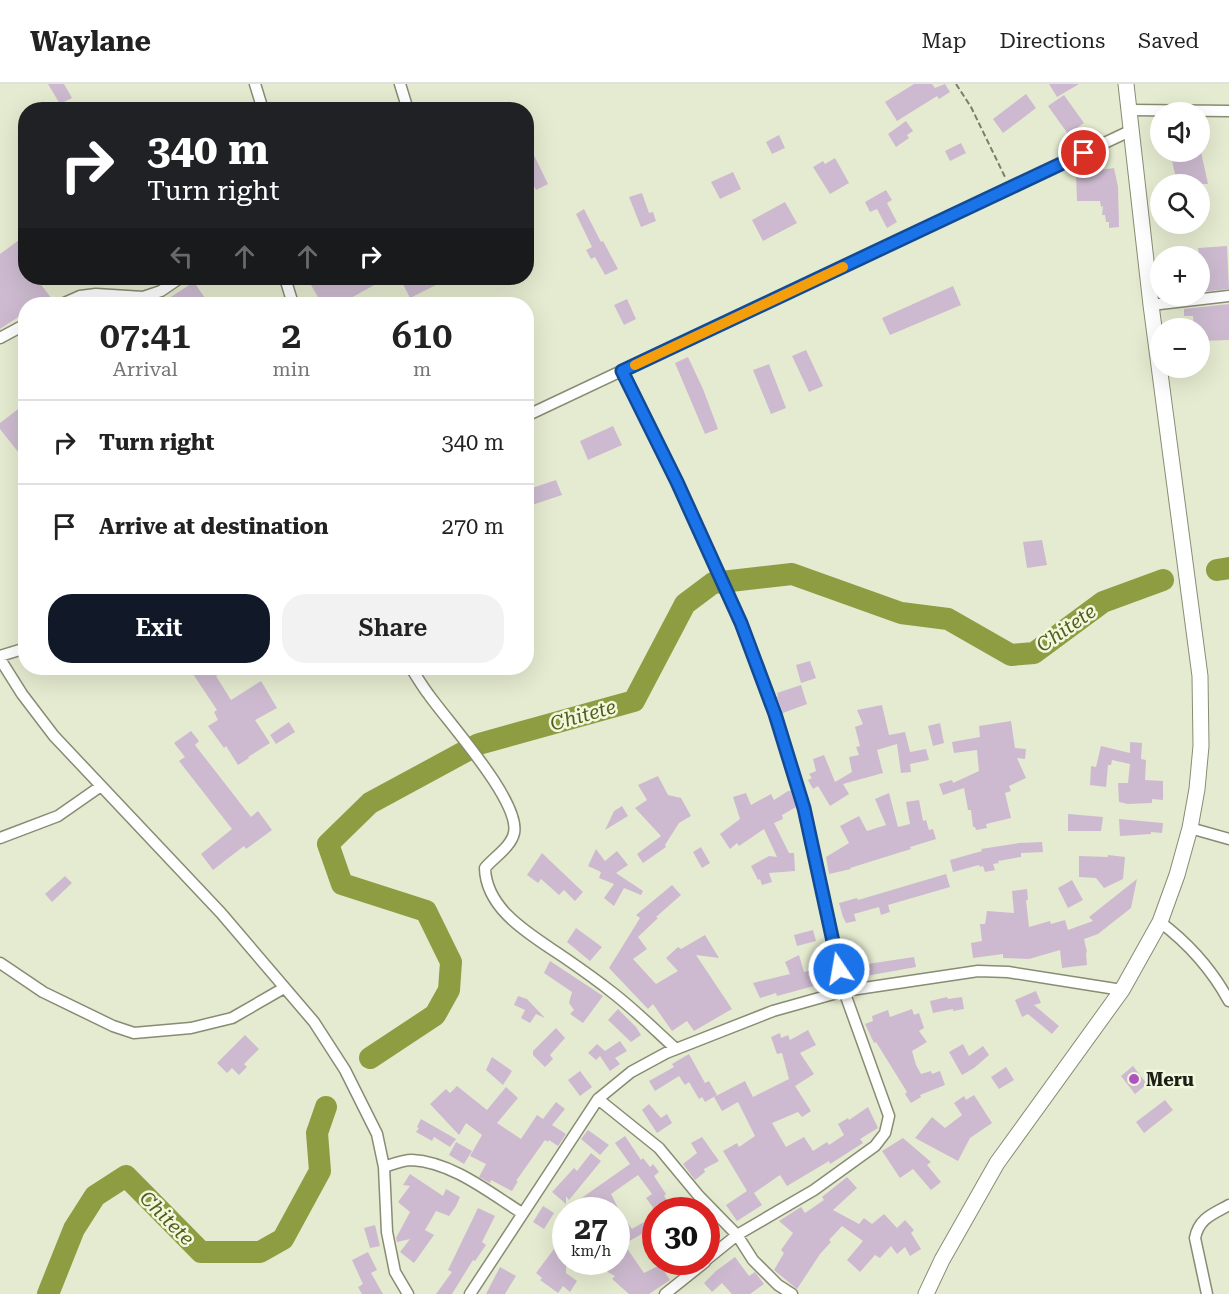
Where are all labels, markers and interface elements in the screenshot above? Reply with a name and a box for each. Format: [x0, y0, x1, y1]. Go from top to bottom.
text: Waylane [30, 25, 151, 58]
text: Map [922, 29, 966, 53]
text: Directions [999, 29, 1105, 53]
text: Saved [1138, 29, 1199, 53]
map controls [1150, 102, 1210, 378]
button: sound [1150, 102, 1210, 162]
text: 340 m [147, 125, 269, 174]
icon: right [48, 126, 126, 204]
pin [1058, 127, 1109, 178]
icon: arrive [1067, 136, 1100, 169]
button: search [1150, 174, 1210, 234]
text: Turn right [147, 175, 280, 207]
icon: left [165, 240, 198, 273]
icon: ahead [228, 240, 261, 273]
icon: ahead [291, 240, 324, 273]
icon: right [354, 240, 387, 273]
button: + [1150, 246, 1210, 306]
text: 07:41 [100, 315, 191, 357]
text: 2 [281, 315, 301, 357]
text: 610 [392, 315, 452, 357]
button: − [1150, 318, 1210, 378]
text: Arrival [113, 357, 178, 381]
text: min [273, 357, 310, 381]
text: m [413, 357, 431, 381]
icon: right [48, 426, 81, 459]
text: Turn right [99, 430, 214, 455]
text: 340 m [441, 430, 504, 455]
icon: arrive [48, 510, 81, 543]
text: Arrive at destination [99, 514, 328, 539]
text: 270 m [441, 514, 504, 539]
button: Exit [48, 594, 270, 663]
button: Share [282, 594, 504, 663]
water label: Chitete [1032, 599, 1100, 657]
water label: Chitete [547, 694, 619, 736]
position arrow [807, 937, 871, 1001]
place label: Meru [1146, 1069, 1194, 1090]
marker: Meru [1127, 1072, 1141, 1086]
water label: Chitete [135, 1186, 199, 1250]
speed limit sign: 30 [642, 1197, 720, 1275]
text: 27 [574, 1211, 608, 1246]
text: km/h [571, 1242, 611, 1260]

